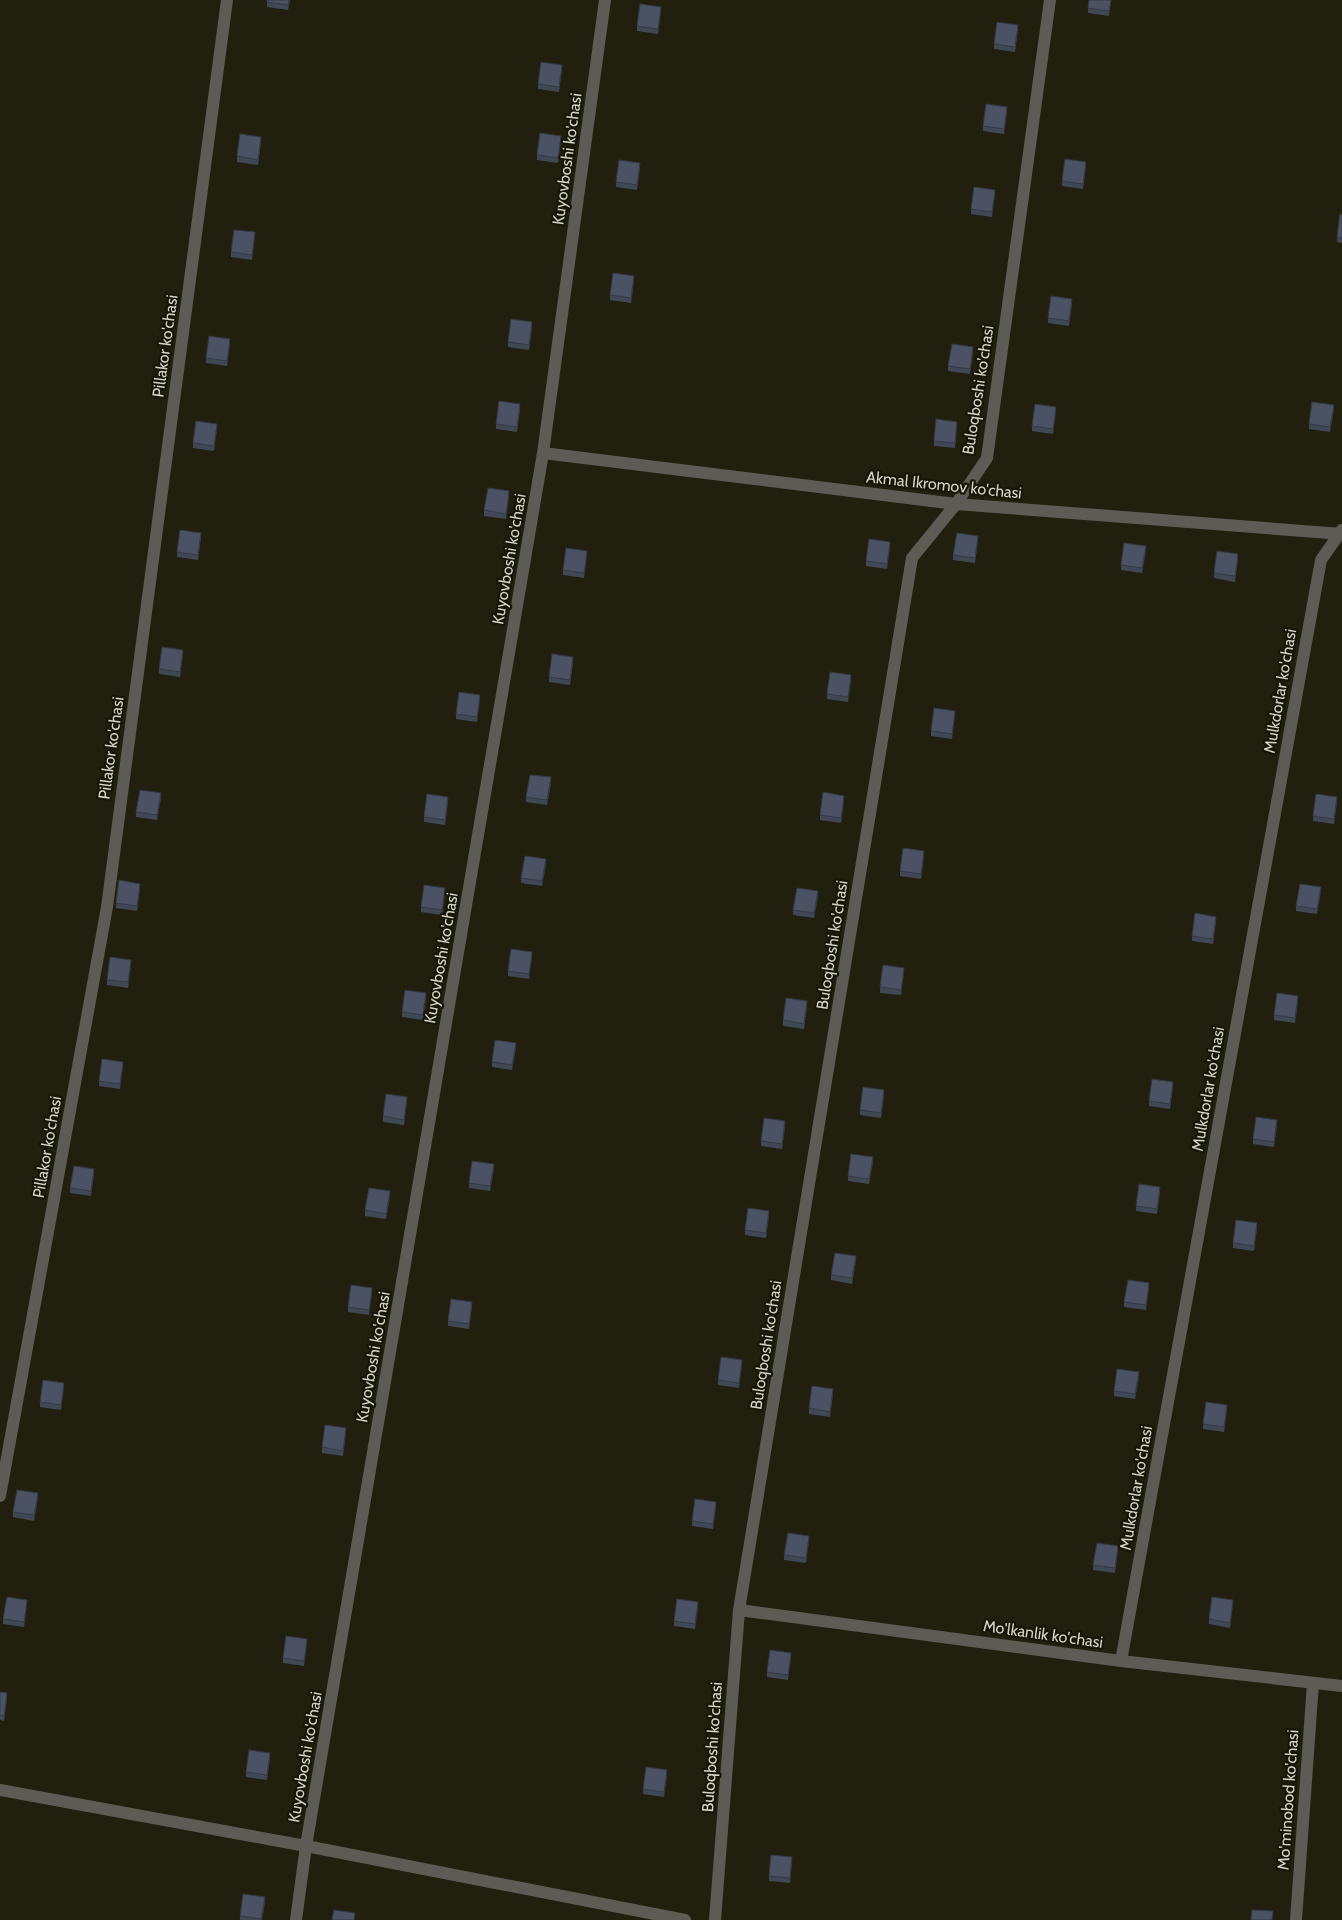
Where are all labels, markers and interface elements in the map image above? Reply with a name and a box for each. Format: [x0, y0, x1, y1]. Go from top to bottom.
street label: Kuyovboshi ko'chasi [548, 92, 586, 226]
street label: Pillakor ko'chasi [148, 294, 182, 398]
street label: Buloqboshi ko'chasi [958, 324, 998, 456]
street label: Akmal Ikromov ko'chasi [865, 467, 1023, 503]
street label: Kuyovboshi ko'chasi [488, 492, 530, 626]
street label: Mulkdorlar ko'chasi [1260, 627, 1300, 755]
street label: Pillakor ko'chasi [94, 696, 128, 800]
street label: Buloqboshi ko'chasi [812, 879, 852, 1011]
street label: Kuyovboshi ko'chasi [420, 891, 462, 1025]
street label: Mulkdorlar ko'chasi [1188, 1025, 1228, 1153]
street label: Pillakor ko'chasi [29, 1094, 65, 1200]
street label: Buloqboshi ko'chasi [746, 1279, 786, 1411]
street label: Kuyovboshi ko'chasi [352, 1290, 394, 1424]
street label: Mulkdorlar ko'chasi [1116, 1424, 1156, 1552]
street label: Mo'lkanlik ko'chasi [982, 1616, 1104, 1652]
street label: Buloqboshi ko'chasi [698, 1681, 726, 1813]
street label: Kuyovboshi ko'chasi [284, 1690, 326, 1824]
street label: Mo'minobod ko'chasi [1274, 1729, 1302, 1871]

